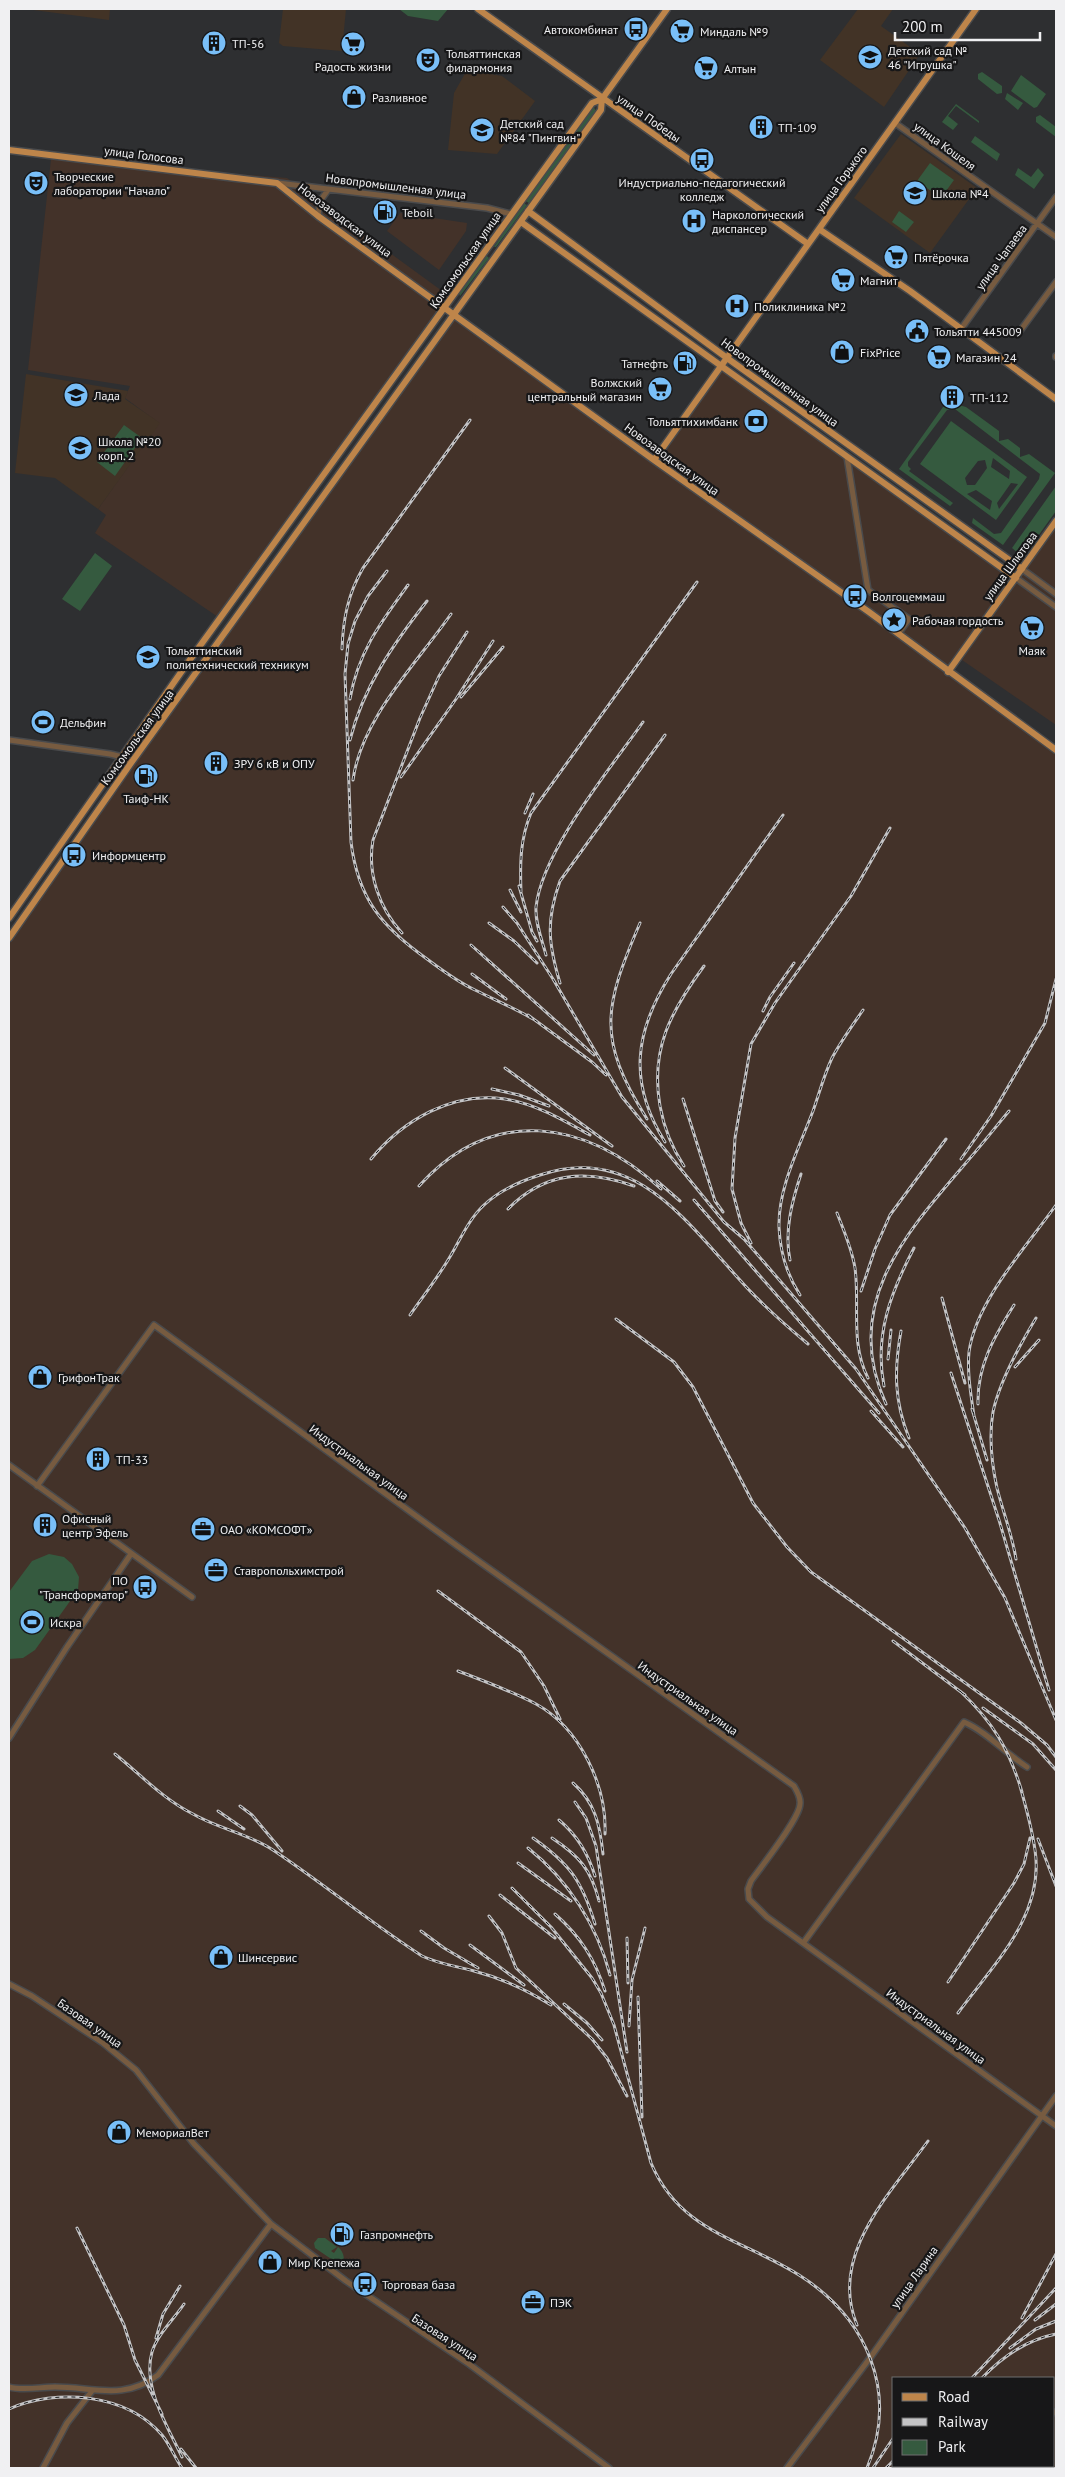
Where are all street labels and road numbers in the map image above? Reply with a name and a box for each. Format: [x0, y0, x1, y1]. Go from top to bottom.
street label: улица Победы [614, 90, 684, 146]
street label: улица Кошеля [911, 118, 979, 174]
street label: улица Голосова [103, 143, 185, 167]
street label: улица Горького [812, 143, 870, 215]
street label: Новопромышленная улица [325, 170, 467, 202]
street label: Новозаводская улица [295, 180, 395, 260]
street label: Комсомольская улица [426, 209, 504, 311]
street label: улица Чапаева [972, 221, 1030, 293]
street label: Новопромышленная улица [718, 334, 842, 430]
street label: Новозаводская улица [622, 420, 722, 498]
street label: улица Шлютова [980, 529, 1040, 603]
street label: Комсомольская улица [97, 686, 177, 788]
street label: Индустриальная улица [306, 1421, 412, 1503]
street label: Индустриальная улица [635, 1658, 741, 1738]
street label: Индустриальная улица [883, 1985, 989, 2067]
street label: Базовая улица [55, 1995, 125, 2051]
street label: улица Ларина [887, 2243, 941, 2311]
street label: Базовая улица [409, 2310, 481, 2364]

